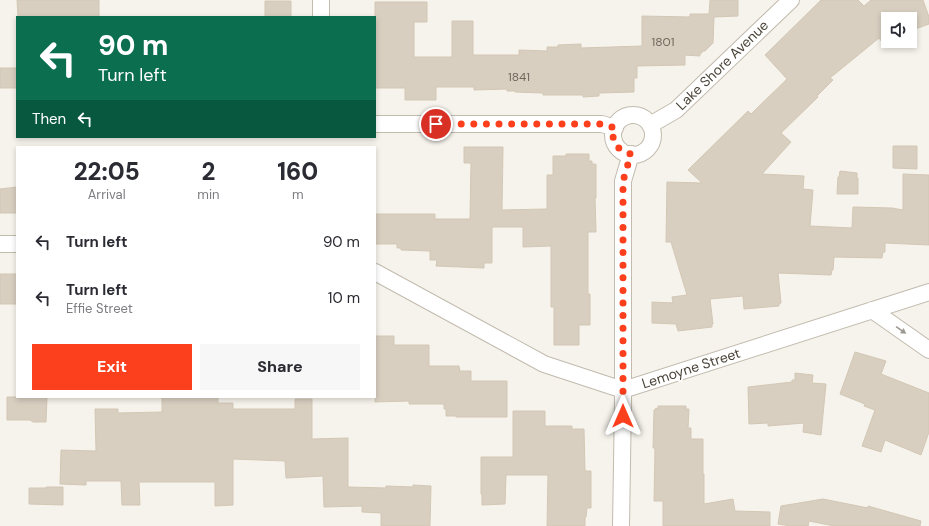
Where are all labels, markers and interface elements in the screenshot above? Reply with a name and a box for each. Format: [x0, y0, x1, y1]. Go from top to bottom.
map controls [881, 12, 917, 48]
button: sound [881, 12, 917, 48]
street label: Lake Shore Avenue [672, 16, 772, 114]
text: 90 m [98, 27, 168, 64]
icon: left [32, 32, 84, 84]
house number: 1801 [652, 34, 675, 50]
text: Turn left [98, 63, 167, 87]
house number: 1841 [508, 69, 530, 85]
pin [419, 107, 453, 141]
icon: left [74, 108, 96, 130]
text: Then [32, 109, 66, 129]
icon: arrive [425, 113, 447, 135]
text: 22:05 [74, 156, 140, 187]
text: 2 [201, 156, 215, 187]
text: 160 [277, 156, 318, 187]
text: Arrival [88, 186, 126, 203]
text: min [197, 186, 220, 203]
text: m [292, 186, 304, 203]
icon: left [32, 231, 54, 253]
text: Turn left [66, 232, 127, 252]
text: 90 m [323, 232, 360, 252]
text: Turn left [66, 280, 127, 300]
icon: left [32, 287, 54, 309]
text: 10 m [328, 288, 360, 308]
text: Effie Street [66, 300, 133, 317]
one-way arrow [895, 326, 906, 334]
button: Exit [32, 344, 192, 390]
button: Share [200, 344, 360, 390]
street label: Lemoyne Street [640, 344, 742, 392]
position arrow [602, 395, 644, 437]

